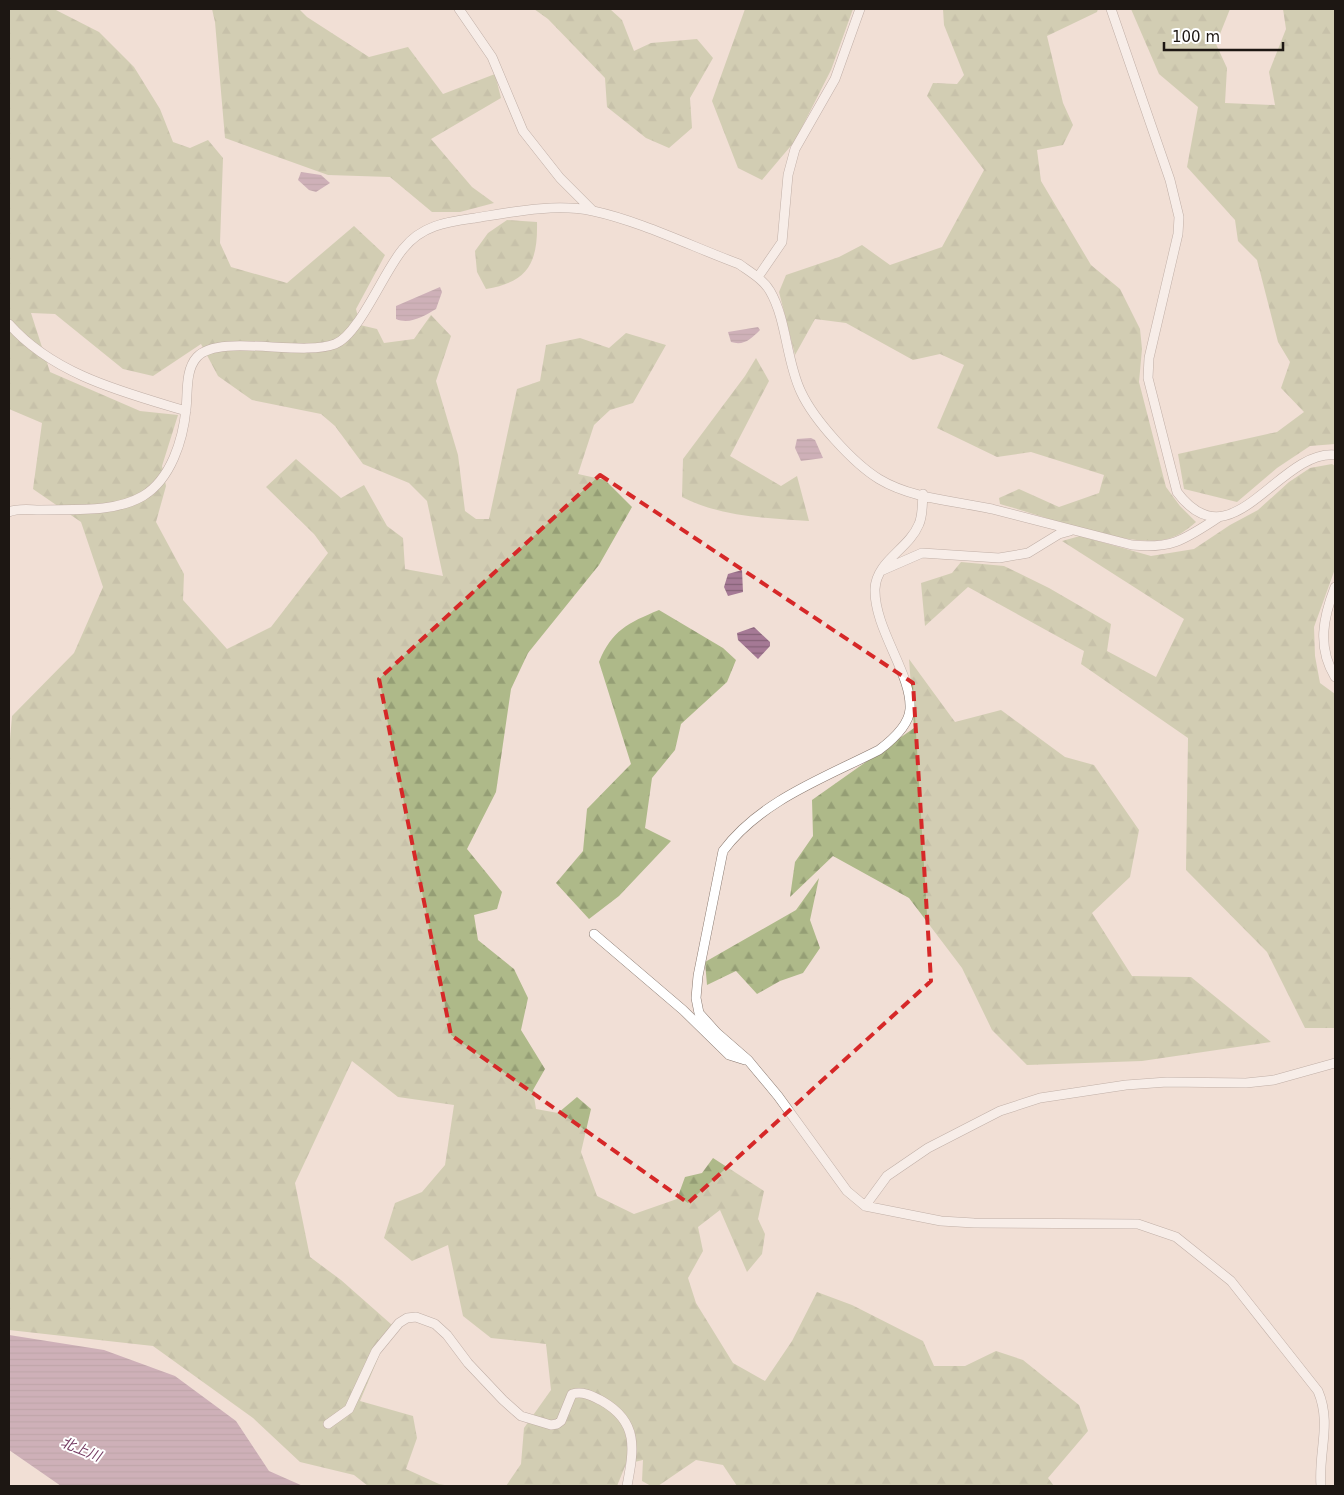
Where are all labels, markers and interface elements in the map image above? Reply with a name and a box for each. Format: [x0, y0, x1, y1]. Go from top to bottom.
scale bar [1164, 20, 1283, 52]
text: 100 m [1172, 28, 1220, 46]
water label: 北上川 [59, 1434, 105, 1465]

